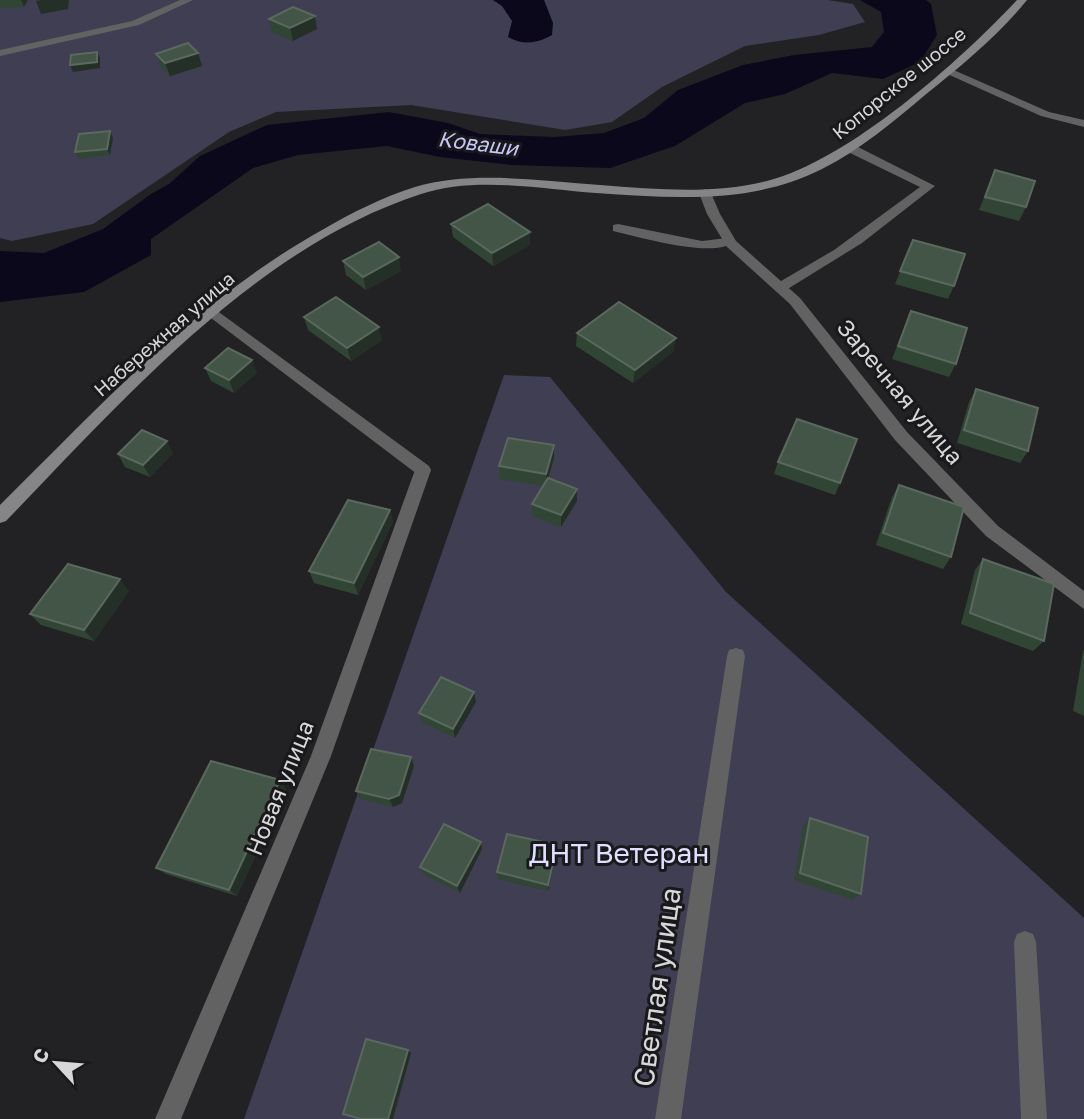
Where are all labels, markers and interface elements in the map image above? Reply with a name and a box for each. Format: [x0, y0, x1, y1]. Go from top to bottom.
street label: Копорское шоссе [827, 22, 970, 144]
water label: Коваши [437, 125, 521, 161]
street label: Набережная улица [89, 266, 239, 401]
street label: Заречная улица [832, 313, 970, 470]
street label: Новая улица [239, 716, 319, 859]
park label: ДНТ Ветеран [529, 836, 709, 869]
street label: Светлая улица [626, 885, 687, 1089]
north arrow [21, 1028, 91, 1098]
text: С [27, 1044, 54, 1066]

